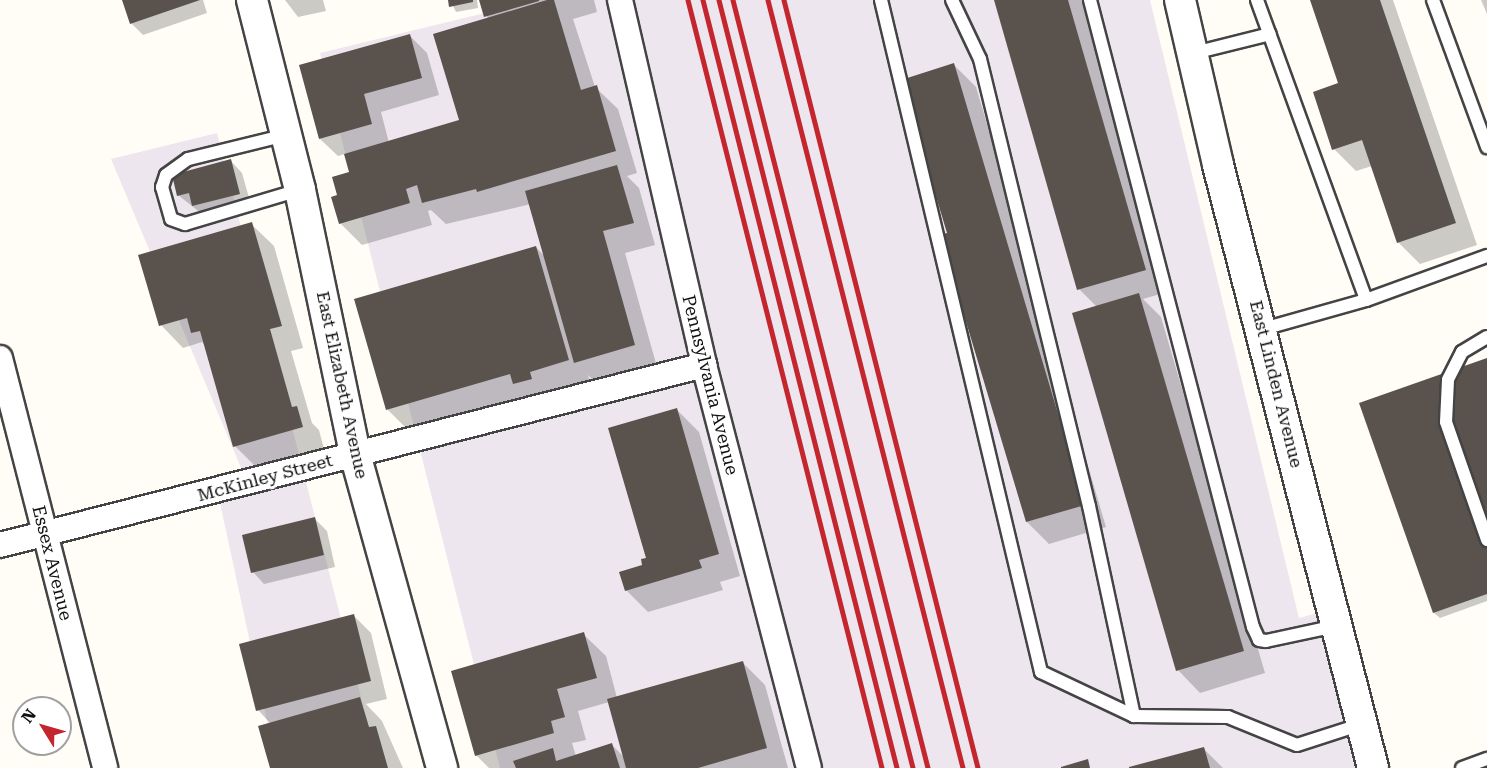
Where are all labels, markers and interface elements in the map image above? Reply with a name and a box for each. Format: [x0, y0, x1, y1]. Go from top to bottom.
street label: East Elizabeth Avenue [312, 289, 372, 481]
street label: Pennsylvania Avenue [677, 293, 743, 477]
street label: East Linden Avenue [1245, 298, 1307, 470]
street label: McKinley Street [195, 450, 335, 506]
street label: Essex Avenue [27, 503, 77, 623]
north arrow [12, 696, 72, 756]
text: N [18, 705, 40, 727]

